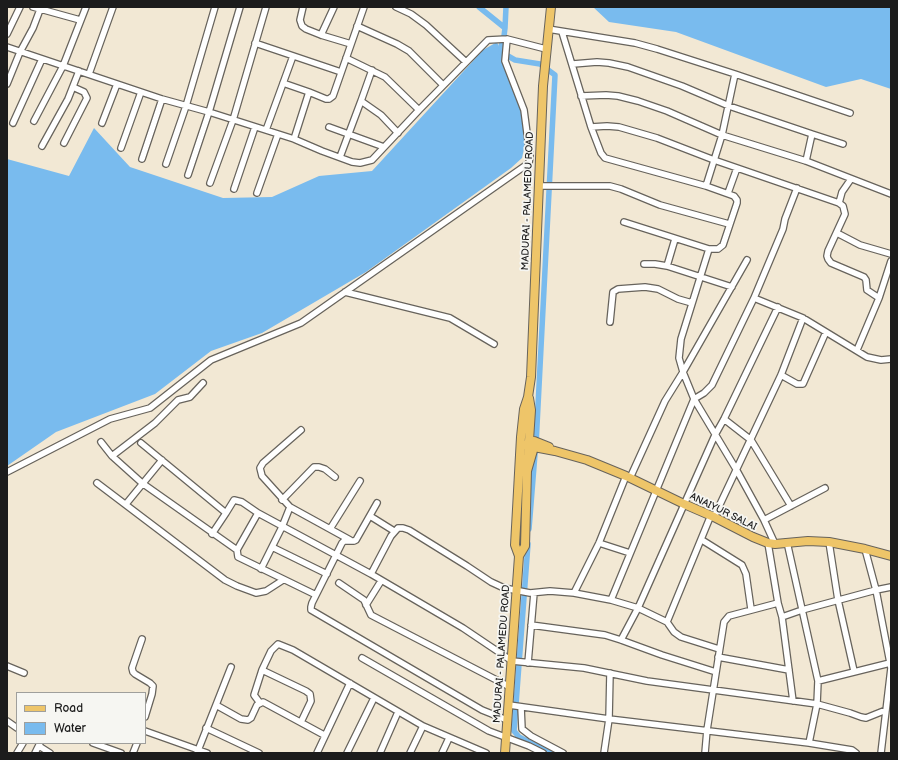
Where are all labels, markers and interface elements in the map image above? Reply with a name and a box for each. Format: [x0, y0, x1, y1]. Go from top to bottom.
street label: MADURAI - PALAMEDU ROAD [520, 131, 536, 271]
street label: ANAIYUR SALAI [688, 491, 758, 533]
street label: MADURAI - PALAMEDU ROAD [491, 584, 513, 724]
legend [16, 692, 146, 744]
text: Road [54, 701, 83, 716]
text: Water [54, 721, 86, 736]

